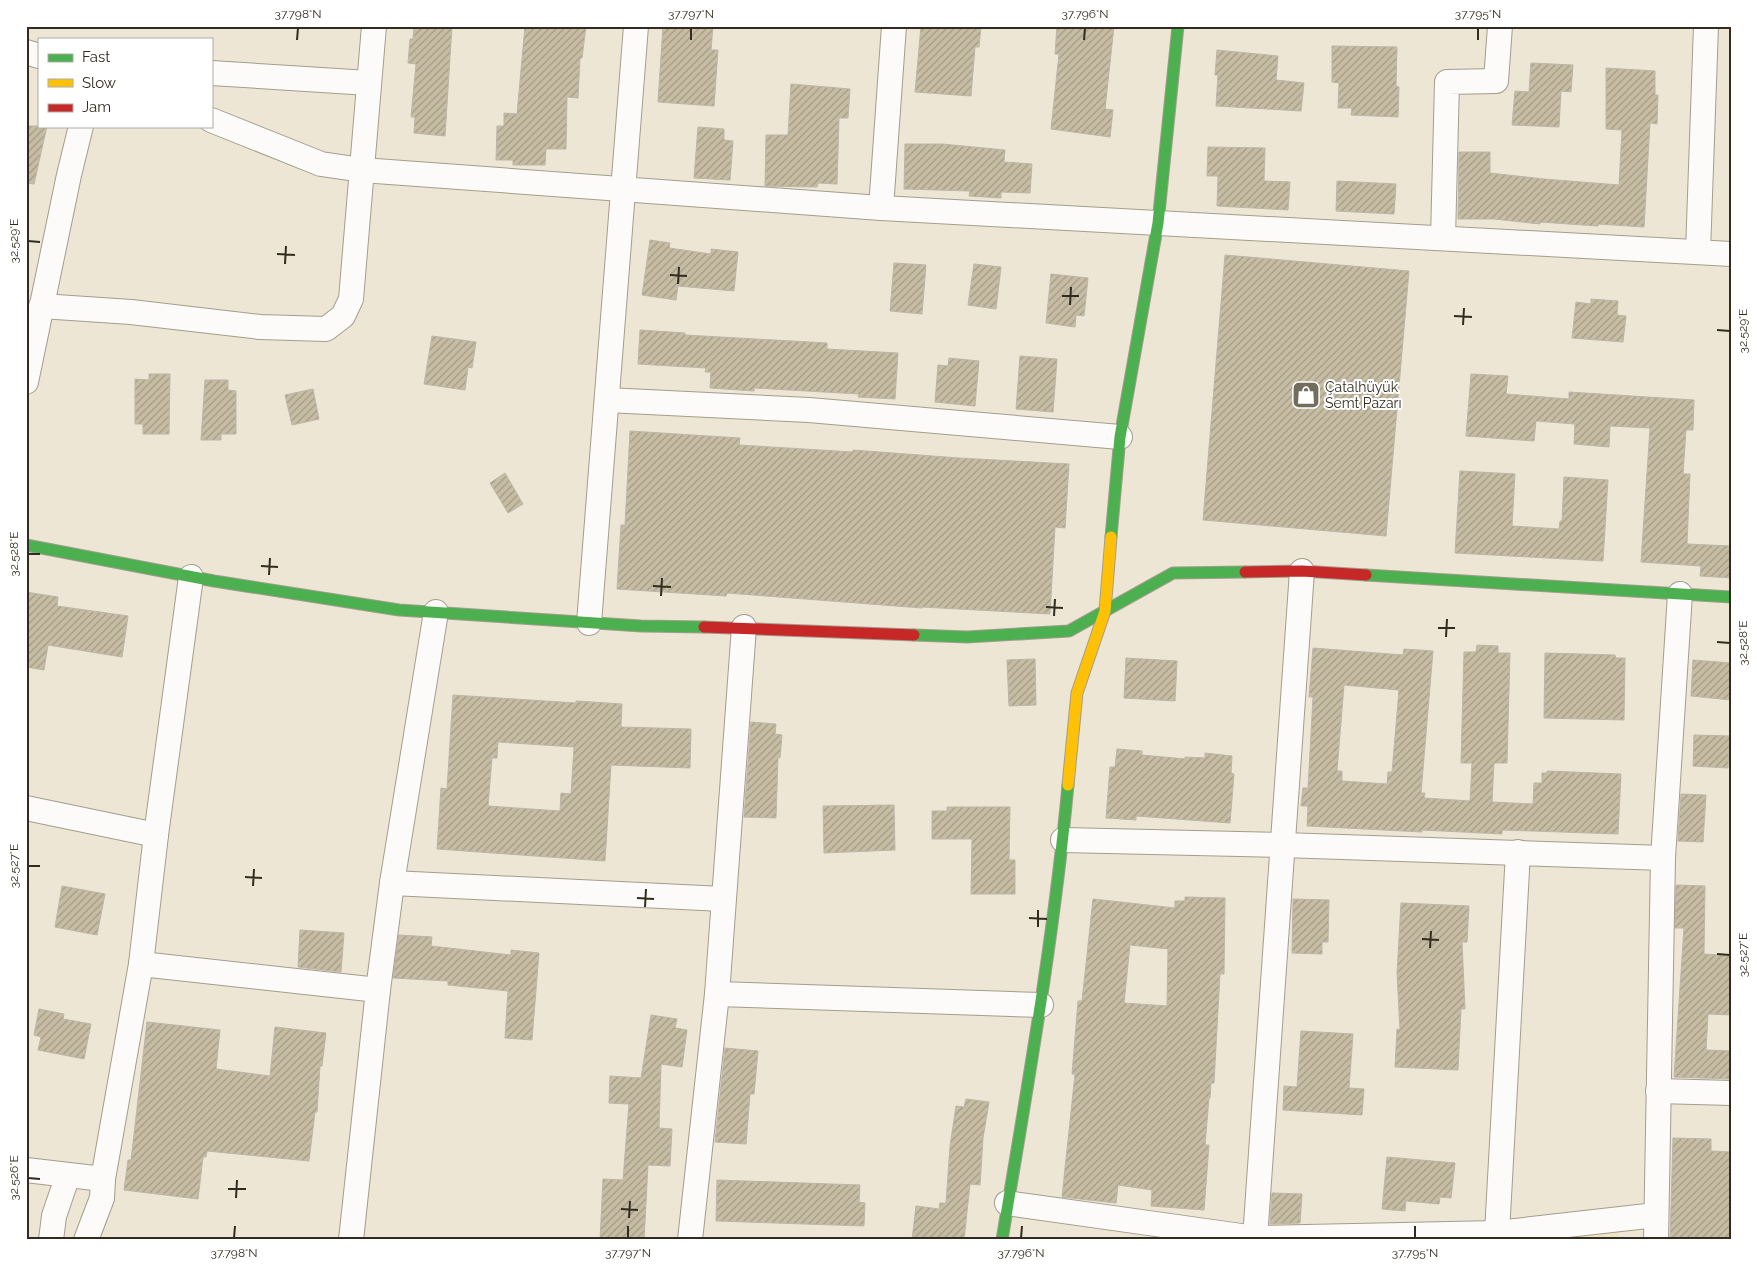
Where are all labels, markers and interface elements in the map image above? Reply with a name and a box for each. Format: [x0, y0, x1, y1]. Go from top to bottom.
text: 37.798°N [275, 7, 321, 21]
text: 37.797°N [668, 7, 714, 21]
text: 37.796°N [1061, 7, 1109, 21]
text: 37.795°N [1455, 7, 1501, 21]
legend [38, 38, 212, 128]
text: Fast [82, 48, 110, 66]
text: Slow [82, 74, 116, 92]
text: Jam [82, 98, 111, 116]
text: 32.529°E [7, 219, 21, 263]
text: 32.529°E [1736, 309, 1750, 353]
place label: Çatalhüyük Semt Pazarı [1325, 379, 1402, 411]
shop icon: Çatalhüyük Semt Pazarı [1291, 380, 1321, 410]
text: 32.528°E [7, 531, 21, 577]
text: 32.528°E [1736, 620, 1750, 666]
text: 32.527°E [7, 844, 21, 888]
text: 32.527°E [1736, 933, 1750, 977]
text: 32.526°E [7, 1155, 21, 1201]
text: 37.798°N [211, 1246, 257, 1260]
text: 37.797°N [605, 1246, 651, 1260]
text: 37.796°N [997, 1246, 1045, 1260]
text: 37.795°N [1392, 1246, 1438, 1260]

